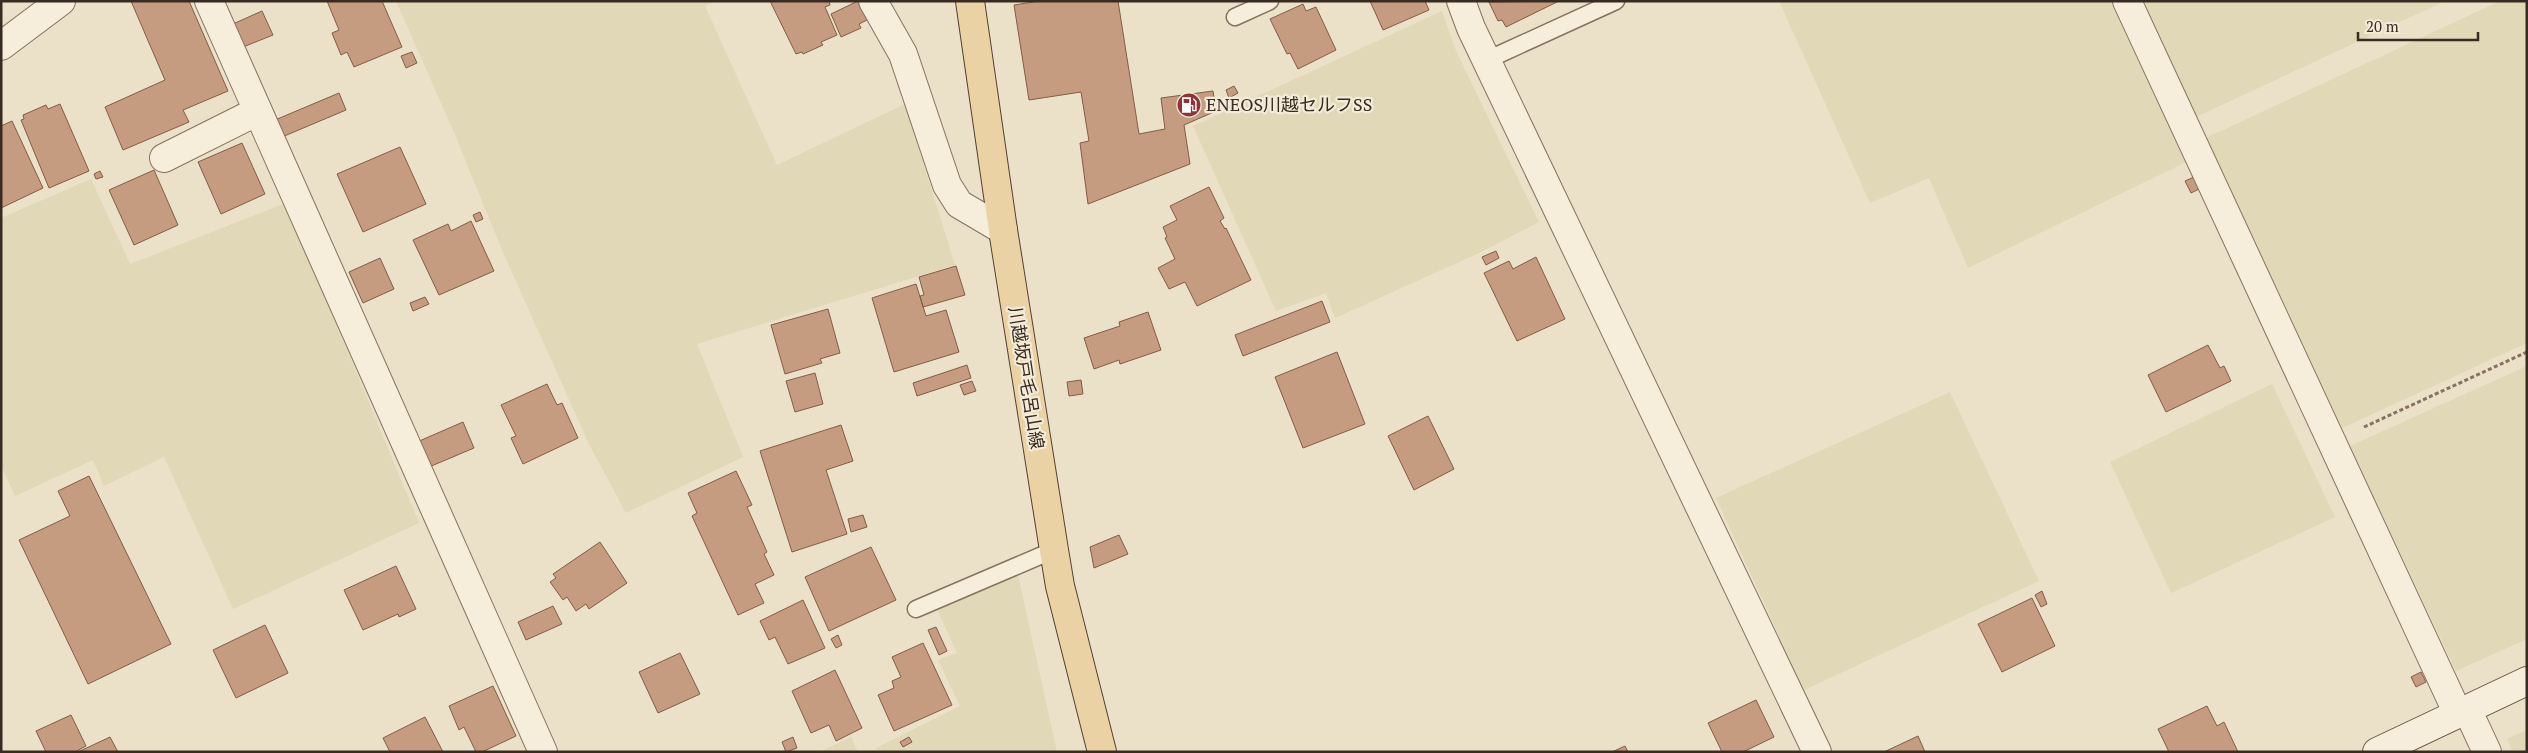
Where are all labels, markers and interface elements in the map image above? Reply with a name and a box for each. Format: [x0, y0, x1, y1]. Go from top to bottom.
scale bar [2358, 10, 2478, 42]
text: 20 m [2366, 16, 2399, 36]
fuel station icon: ENEOS川越セルフSS [1176, 92, 1202, 118]
place label: ENEOS川越セルフSS [1206, 92, 1372, 116]
street label: 川越坂戸毛呂山線 [1004, 305, 1050, 451]

